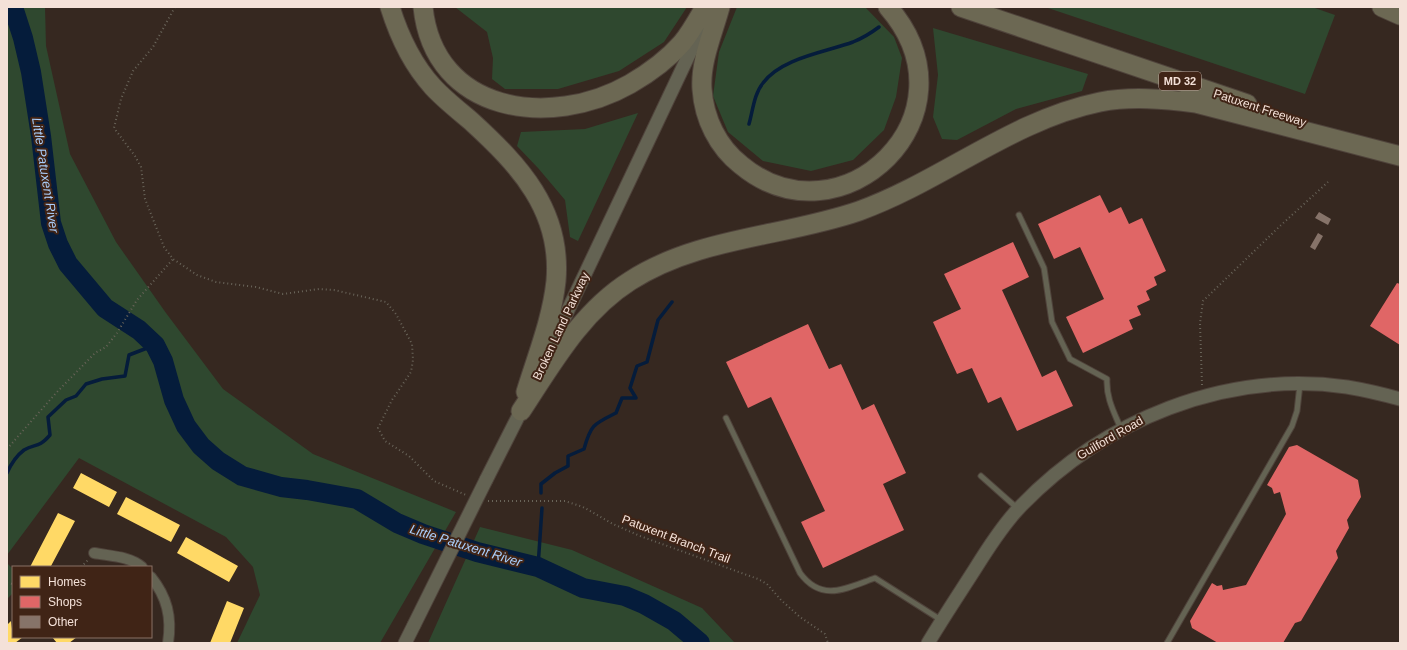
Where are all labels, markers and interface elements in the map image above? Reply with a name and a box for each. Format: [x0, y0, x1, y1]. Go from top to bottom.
road number: MD 32 [1159, 72, 1201, 90]
street label: Patuxent Freeway [1212, 86, 1308, 130]
water label: Little Patuxent River [29, 116, 62, 234]
street label: Broken Land Parkway [530, 270, 592, 382]
street label: Guilford Road [1074, 413, 1146, 463]
street label: Patuxent Branch Trail [620, 512, 732, 566]
water label: Little Patuxent River [408, 521, 524, 570]
legend [12, 566, 152, 638]
text: Homes [48, 575, 86, 589]
text: Shops [48, 595, 82, 609]
text: Other [48, 615, 78, 629]

